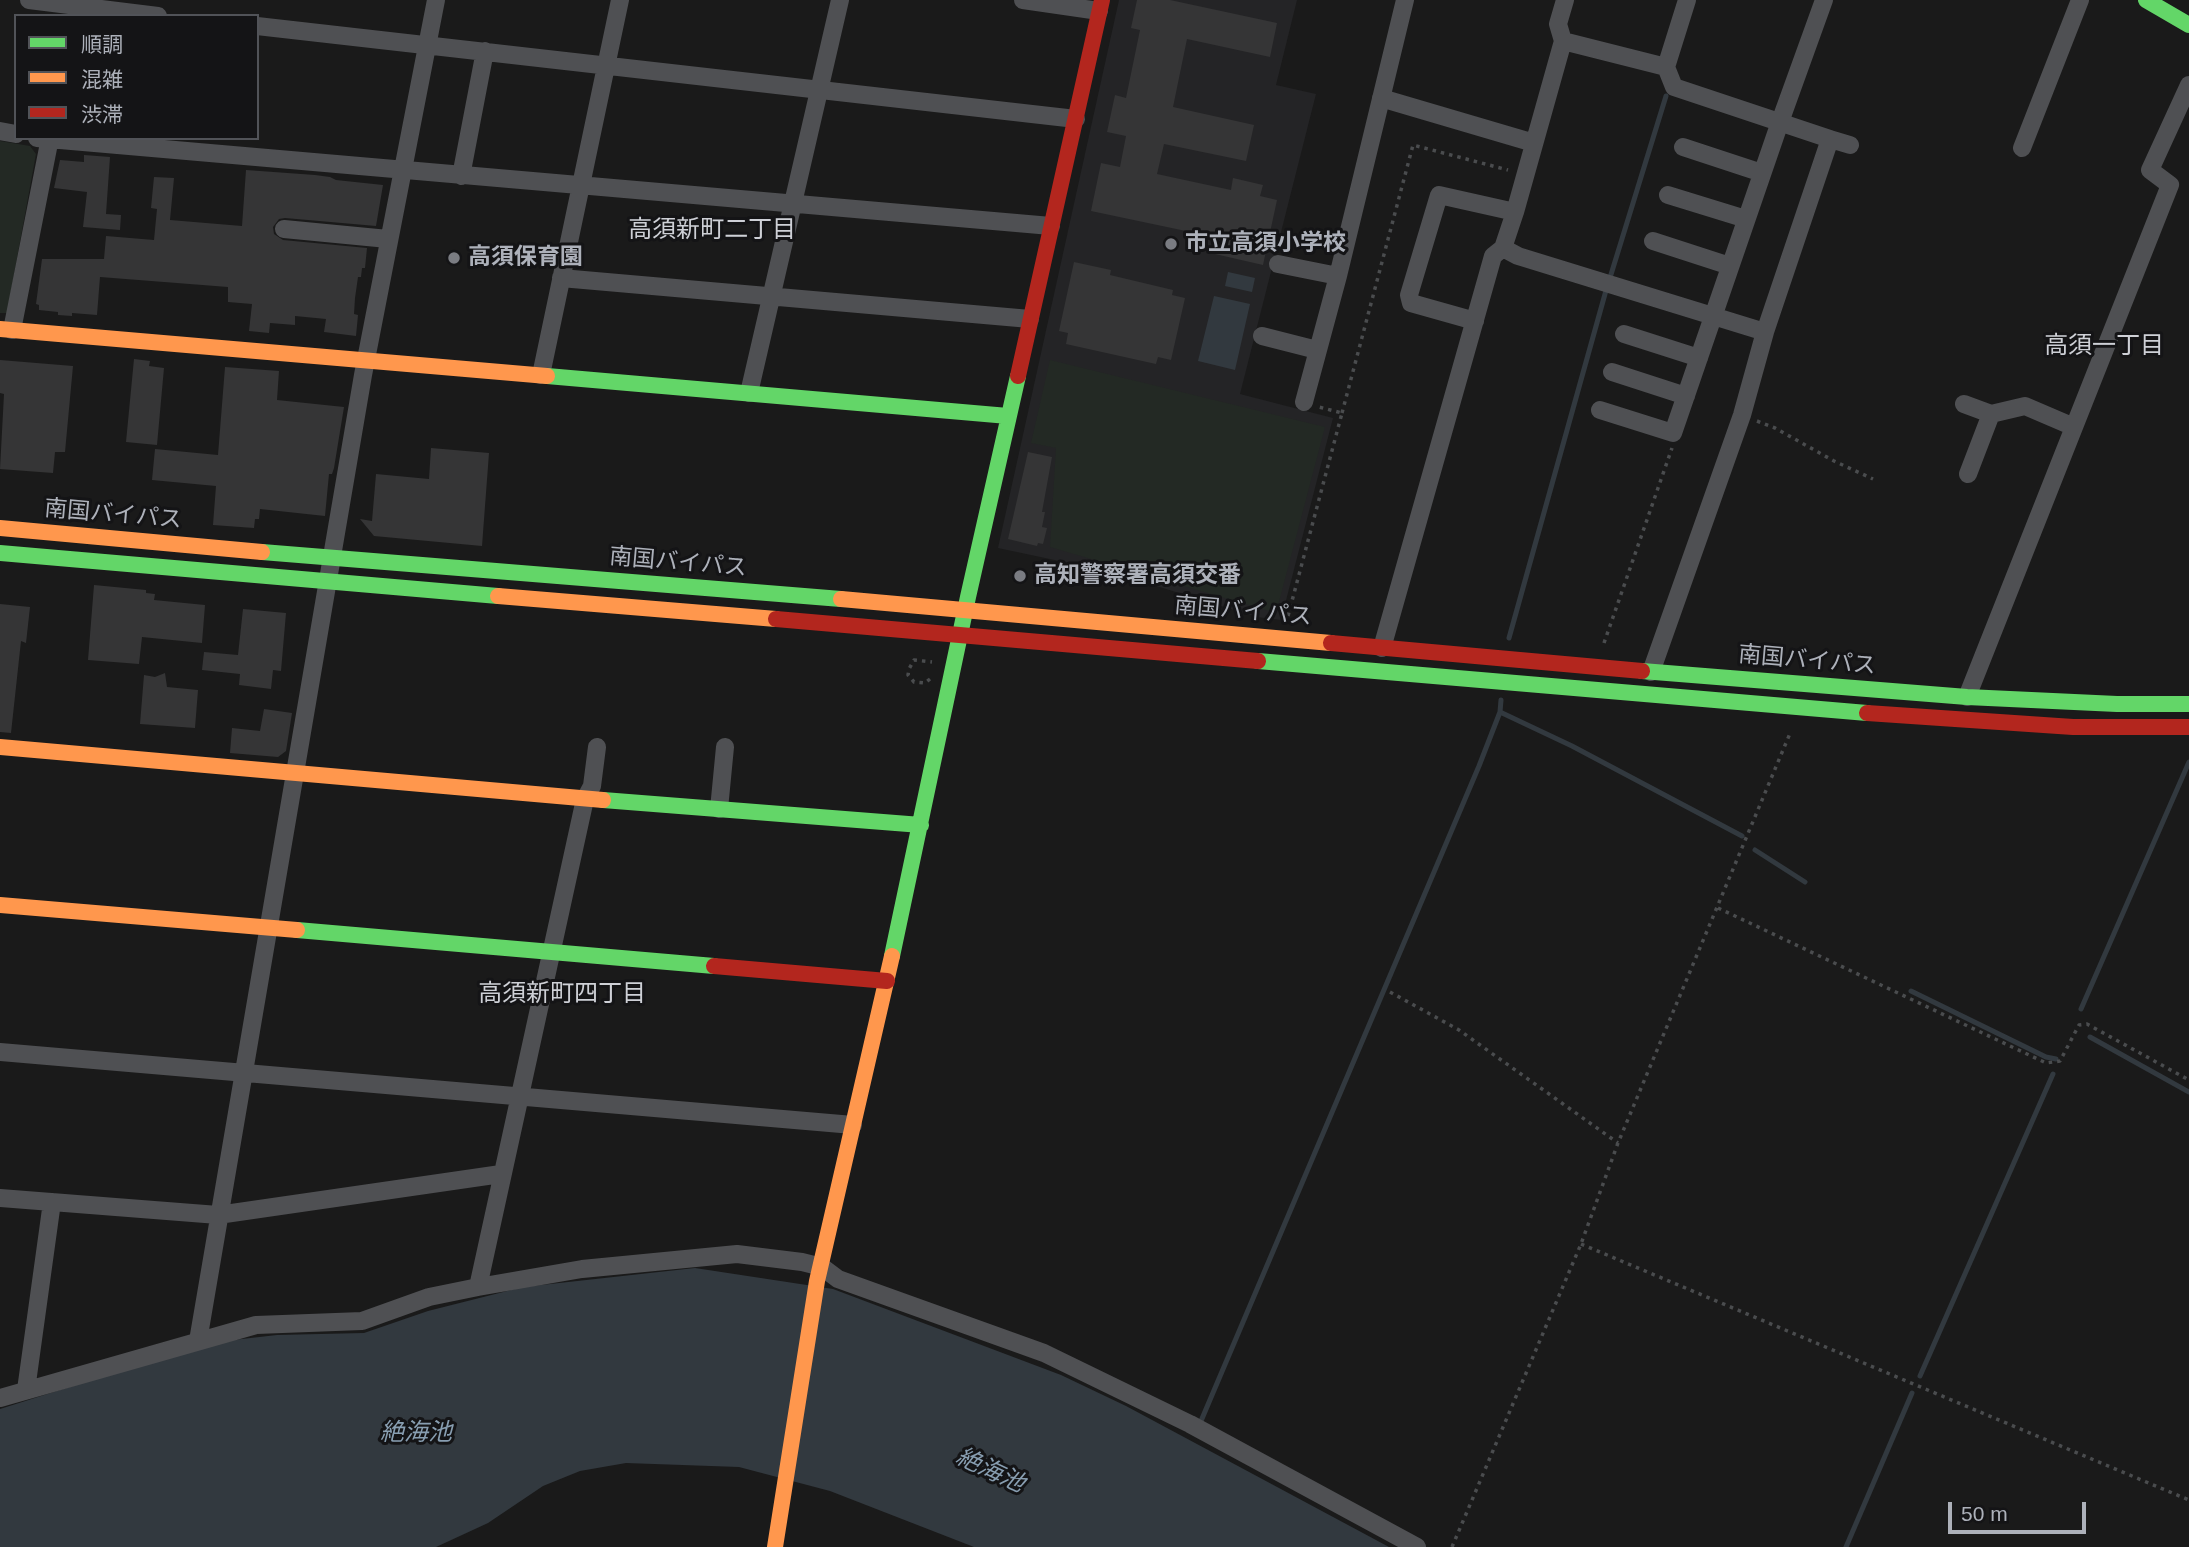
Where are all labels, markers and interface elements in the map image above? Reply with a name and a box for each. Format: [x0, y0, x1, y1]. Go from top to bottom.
legend [14, 14, 259, 140]
text: 順調 [81, 33, 123, 56]
text: 混雑 [81, 68, 123, 91]
text: 渋滞 [81, 103, 123, 126]
district label: 高須新町二丁目 [628, 216, 796, 244]
place label: 市立高須小学校 [1185, 230, 1346, 258]
marker: 市立高須小学校 [1163, 236, 1179, 252]
place label: 高須保育園 [468, 244, 583, 272]
marker: 高須保育園 [446, 250, 462, 266]
district label: 高須一丁目 [2044, 332, 2164, 360]
street label: 南国バイパス [43, 495, 183, 535]
street label: 南国バイパス [608, 543, 748, 583]
place label: 高知警察署高須交番 [1034, 562, 1241, 590]
marker: 高知警察署高須交番 [1012, 568, 1028, 584]
street label: 南国バイパス [1173, 592, 1313, 632]
street label: 南国バイパス [1737, 641, 1877, 681]
district label: 高須新町四丁目 [478, 980, 646, 1008]
water label: 絶海池 [380, 1419, 452, 1447]
water label: 絶海池 [951, 1443, 1029, 1499]
scale bar [1951, 1488, 2089, 1532]
text: 50 m [1961, 1502, 2008, 1525]

